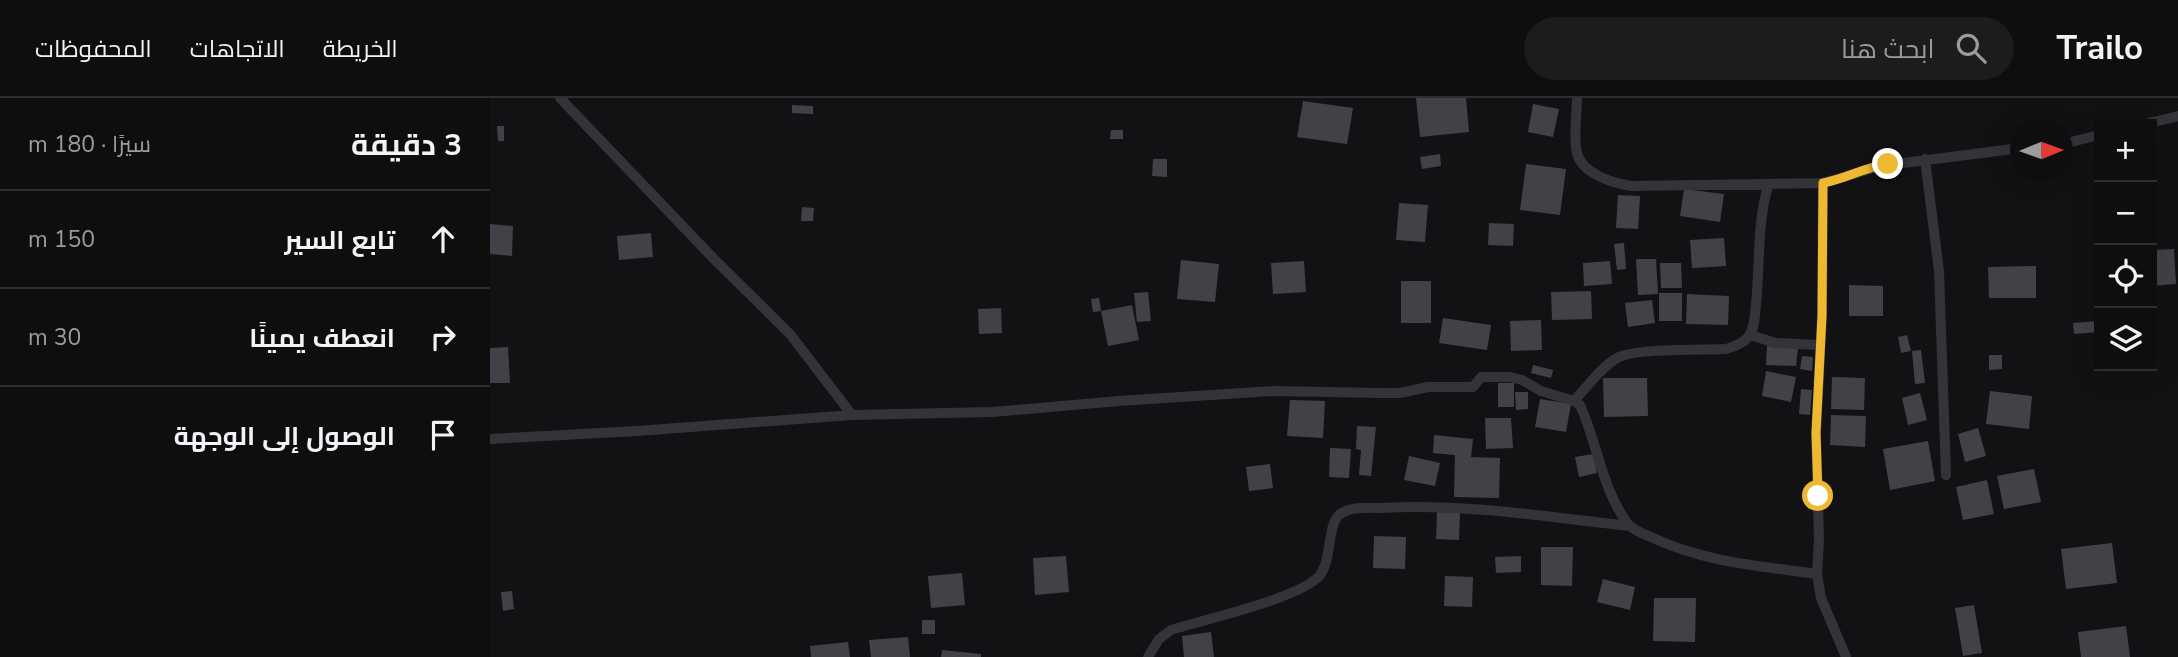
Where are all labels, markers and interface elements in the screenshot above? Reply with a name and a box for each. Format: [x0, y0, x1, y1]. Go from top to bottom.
search box [1524, 17, 2014, 80]
text: Trailo [2056, 26, 2143, 71]
icon: search [1952, 29, 1990, 67]
text: ابحث هنا [1841, 32, 1934, 67]
text: المحفوظات [35, 33, 152, 65]
text: الاتجاهات [190, 33, 285, 65]
text: الخريطة [323, 33, 398, 65]
north arrow [2010, 119, 2073, 182]
map controls [2094, 119, 2157, 371]
button: + [2094, 119, 2157, 182]
text: 3 دقيقة [351, 125, 462, 166]
text: سيرًا · 180 m [28, 129, 151, 160]
route end [1872, 148, 1903, 179]
button: − [2094, 182, 2157, 245]
icon: ahead [424, 220, 462, 258]
text: تابع السير [285, 223, 395, 258]
text: 150 m [28, 224, 95, 255]
button: locate [2094, 245, 2157, 308]
button: layers [2094, 308, 2157, 371]
icon: right [424, 318, 462, 356]
text: انعطف يمينًا [249, 321, 395, 356]
text: 30 m [28, 322, 81, 353]
icon: arrive [424, 416, 462, 454]
text: الوصول إلى الوجهة [174, 419, 395, 454]
route start [1802, 480, 1833, 511]

